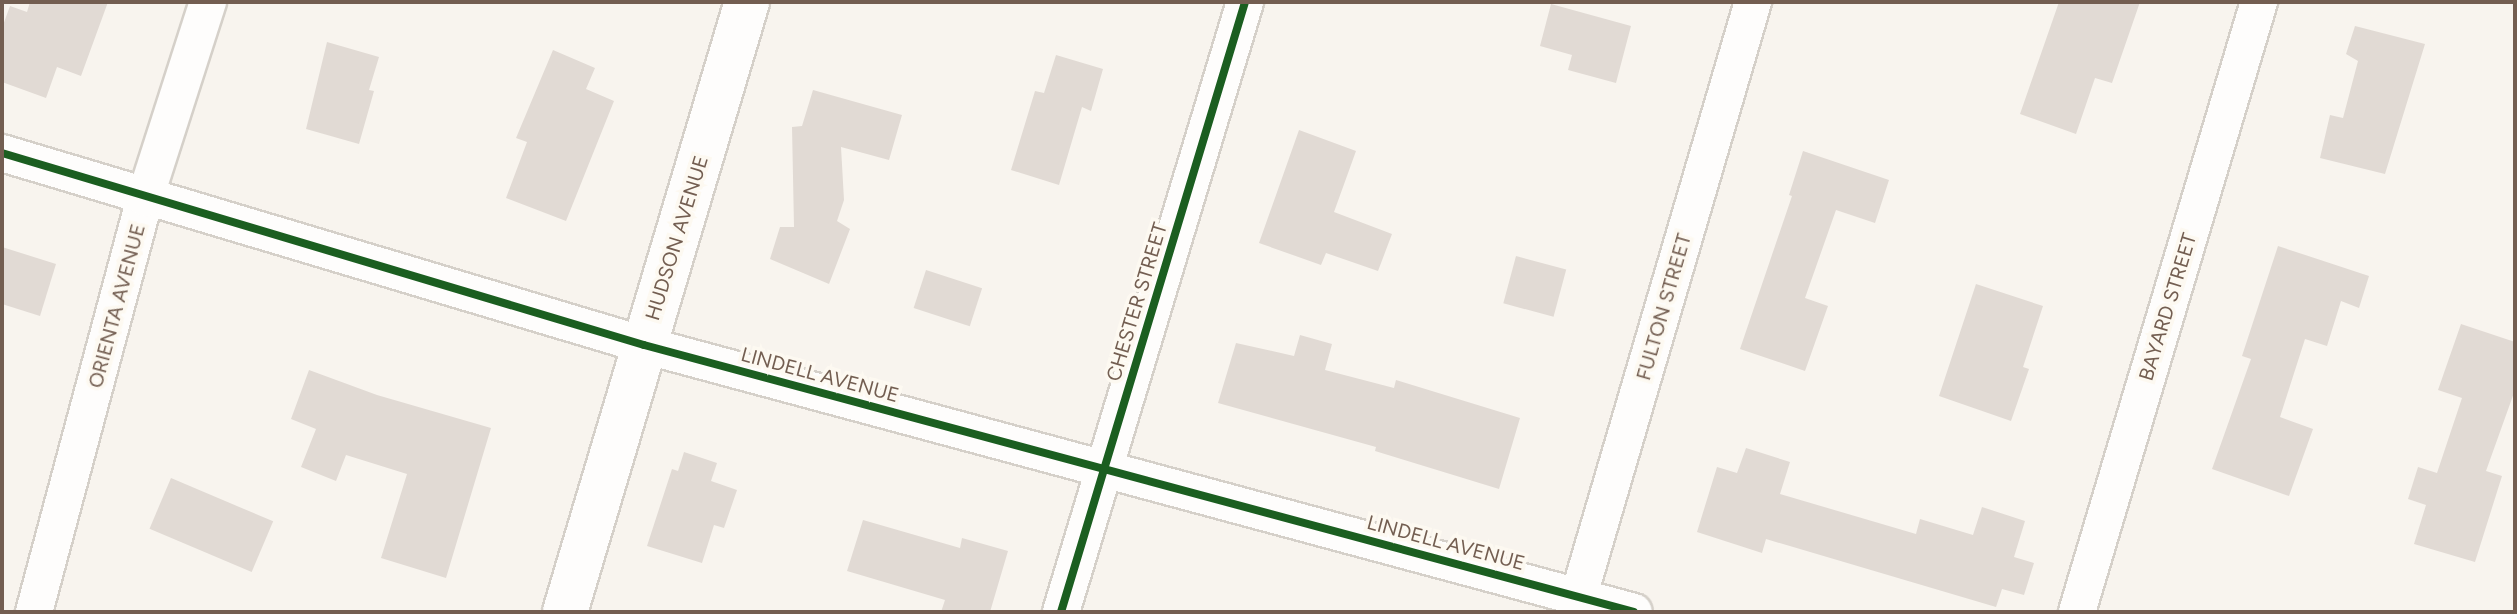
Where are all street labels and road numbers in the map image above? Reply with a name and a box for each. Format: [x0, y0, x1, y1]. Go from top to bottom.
street label: HUDSON AVENUE [641, 153, 713, 323]
street label: CHESTER STREET [1101, 220, 1173, 384]
street label: ORIENTA AVENUE [84, 221, 150, 391]
street label: BAYARD STREET [2134, 230, 2202, 384]
street label: FULTON STREET [1632, 231, 1696, 383]
street label: LINDELL AVENUE [738, 342, 902, 408]
street label: LINDELL AVENUE [1364, 510, 1528, 576]

